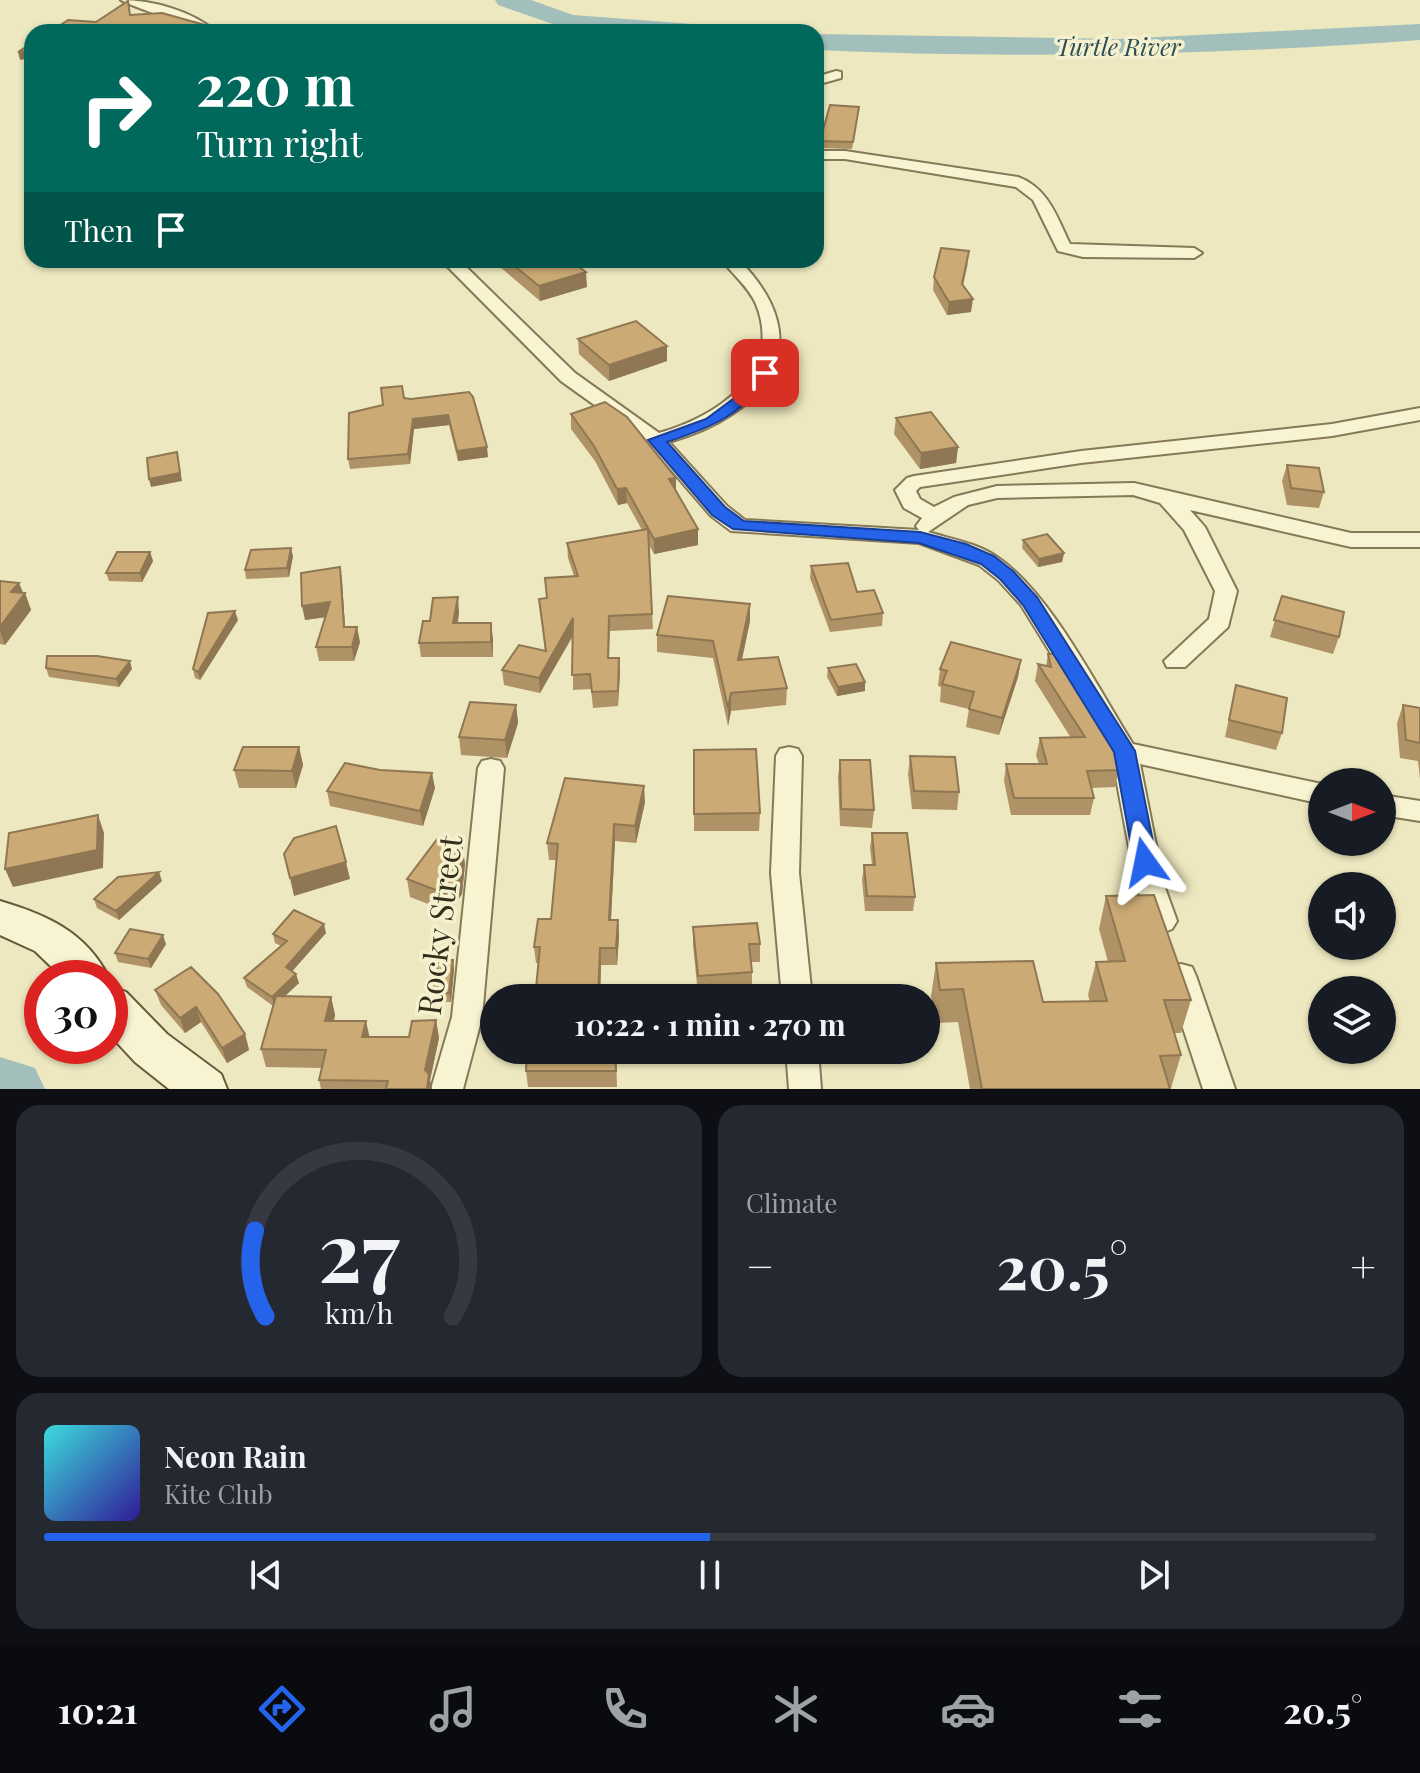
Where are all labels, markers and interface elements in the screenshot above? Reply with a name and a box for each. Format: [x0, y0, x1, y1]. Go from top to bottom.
water label: Turtle River [1055, 30, 1181, 62]
text: 220 m [196, 46, 354, 121]
icon: right [64, 56, 168, 160]
text: Turn right [196, 118, 363, 166]
icon: arrive [149, 208, 193, 252]
text: Then [64, 210, 133, 250]
pin [731, 339, 799, 407]
icon: arrive [743, 351, 787, 395]
north arrow [1308, 768, 1396, 856]
map controls [1308, 768, 1396, 1064]
position arrow [1103, 820, 1187, 904]
street label: Rocky Street [406, 832, 470, 1017]
button: sound [1308, 872, 1396, 960]
speed limit sign: 30 [24, 960, 128, 1064]
button: layers [1308, 976, 1396, 1064]
text: 10:22 · 1 min · 270 m [574, 1004, 846, 1044]
text: Climate [746, 1185, 837, 1220]
text: 27 [318, 1193, 400, 1304]
text: 20.5° [997, 1225, 1128, 1305]
text: − [746, 1235, 774, 1294]
text: + [1350, 1235, 1376, 1294]
text: km/h [325, 1293, 393, 1331]
text: Neon Rain [164, 1436, 307, 1476]
text: Kite Club [164, 1476, 273, 1511]
icon: previous [244, 1553, 288, 1597]
icon: pause [688, 1553, 732, 1597]
icon: next [1132, 1553, 1176, 1597]
icon: directions [254, 1681, 310, 1737]
icon: music [425, 1681, 481, 1737]
icon: phone [597, 1681, 653, 1737]
icon: climate [768, 1681, 824, 1737]
icon: car [940, 1681, 996, 1737]
icon: filters [1112, 1681, 1168, 1737]
text: 10:21 [58, 1685, 138, 1733]
text: 20.5° [1283, 1685, 1362, 1733]

